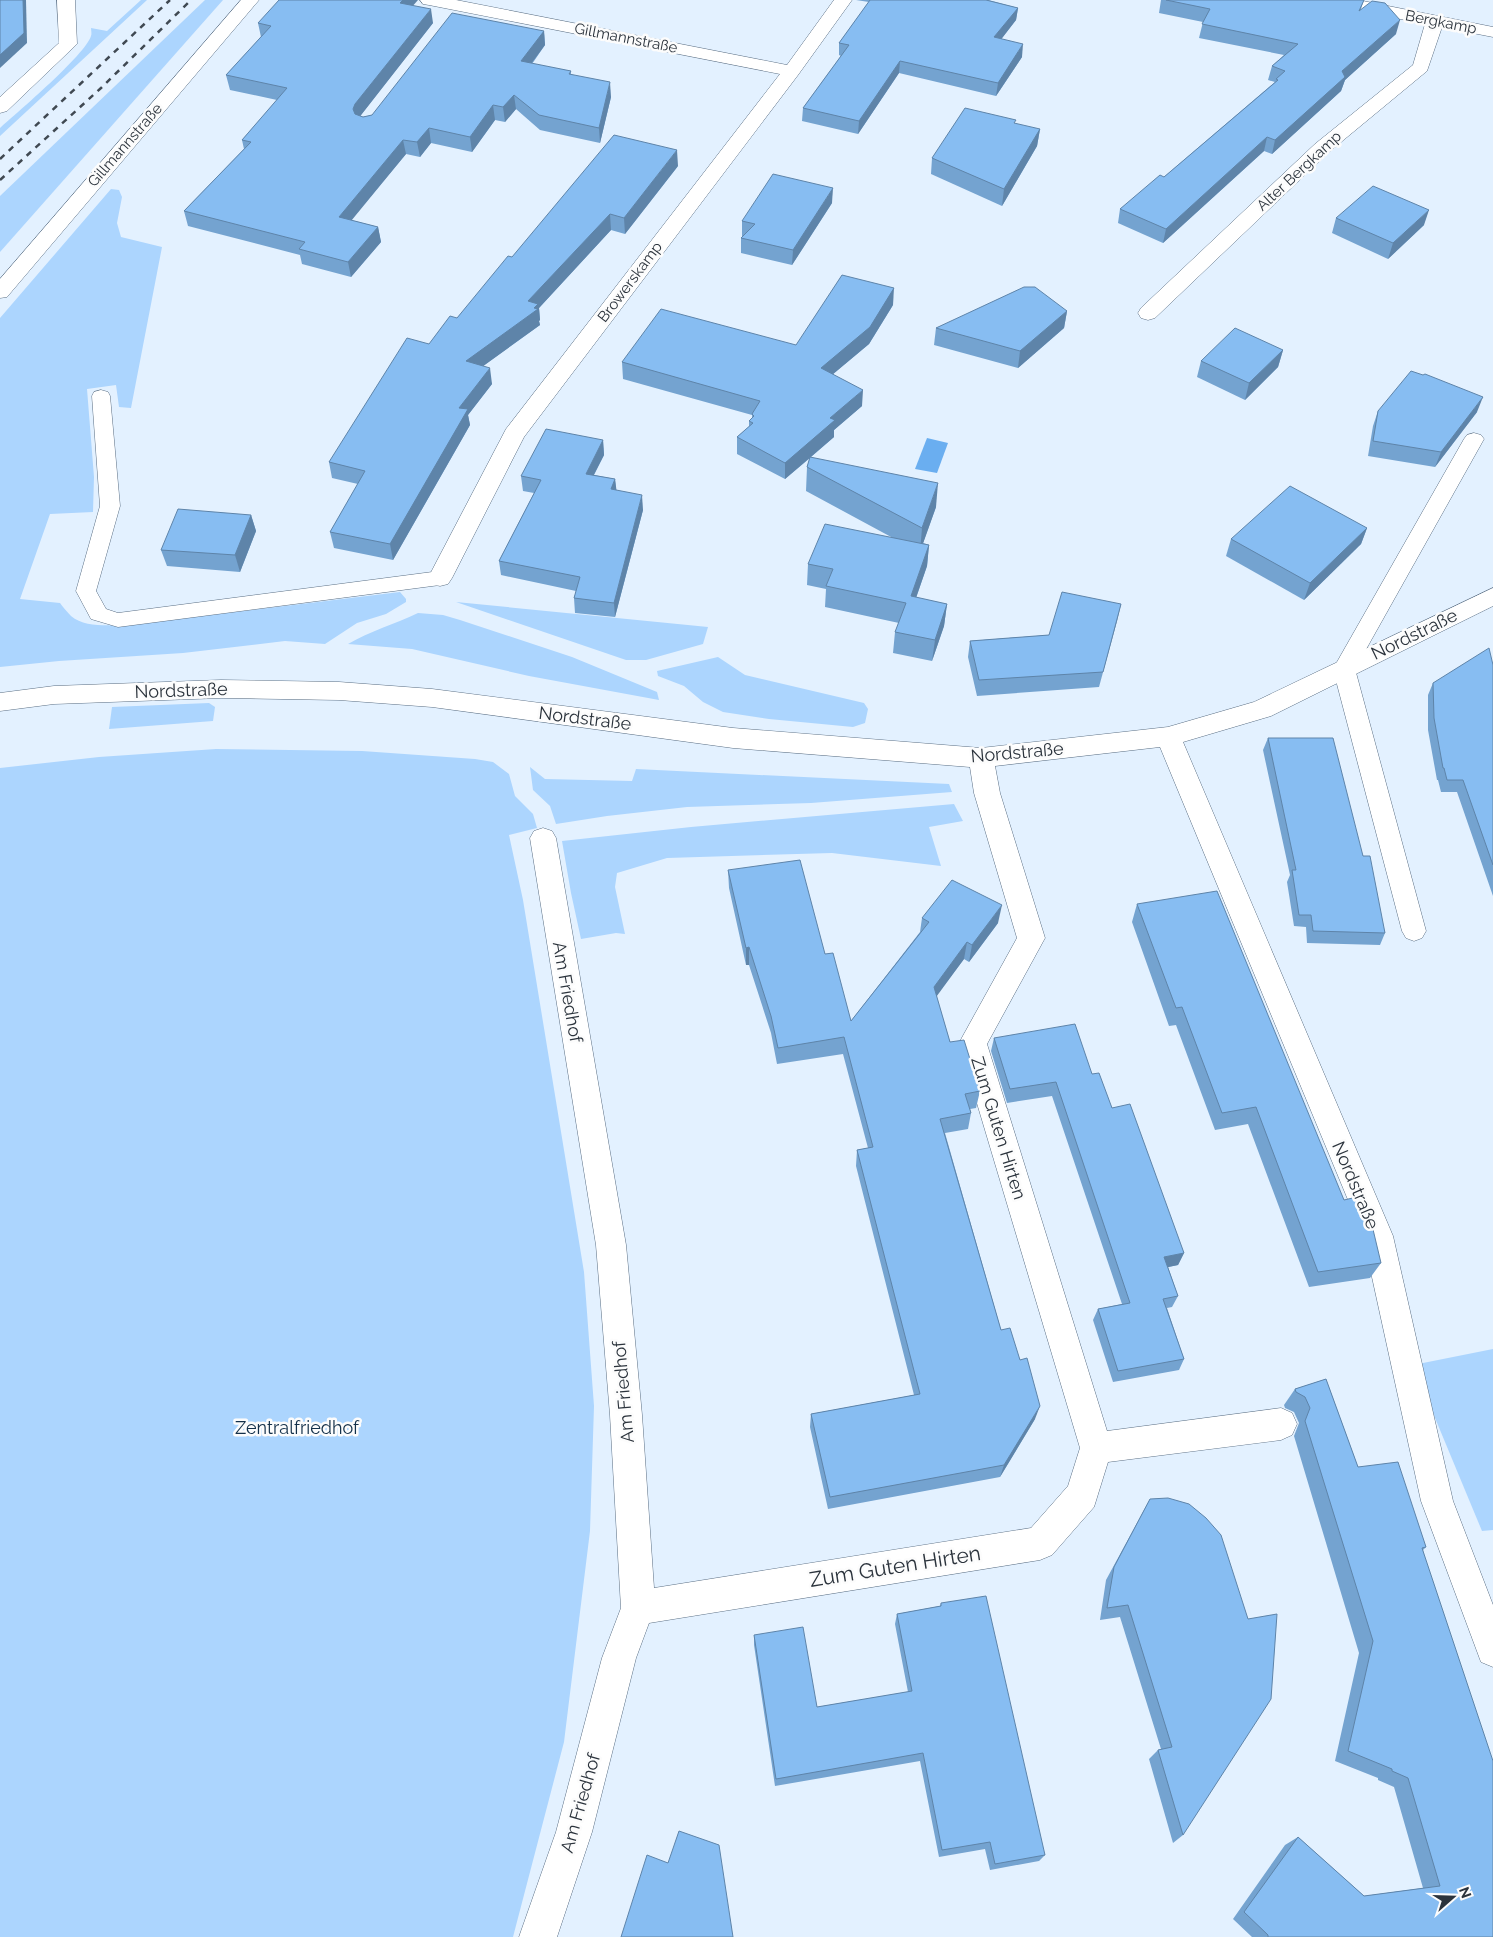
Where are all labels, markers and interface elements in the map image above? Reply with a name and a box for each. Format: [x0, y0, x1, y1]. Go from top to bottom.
street label: Bergkamp [1404, 6, 1478, 38]
street label: Gillmannstraße [573, 19, 679, 57]
street label: Gillmannstraße [84, 100, 166, 190]
street label: Alter Bergkamp [1253, 127, 1345, 215]
street label: Browerskamp [594, 238, 666, 326]
street label: Nordstraße [1368, 604, 1461, 664]
street label: Nordstraße [134, 678, 228, 702]
street label: Nordstraße [538, 702, 633, 734]
street label: Nordstraße [970, 737, 1065, 767]
street label: Am Friedhof [549, 940, 587, 1045]
street label: Zum Guten Hirten [967, 1054, 1031, 1202]
street label: Nordstraße [1328, 1138, 1384, 1232]
street label: Am Friedhof [608, 1339, 638, 1444]
park label: Zentralfriedhof [235, 1417, 360, 1438]
street label: Zum Guten Hirten [808, 1540, 982, 1592]
street label: Am Friedhof [556, 1750, 604, 1855]
north arrow [1428, 1872, 1478, 1922]
text: N [1456, 1885, 1475, 1900]

